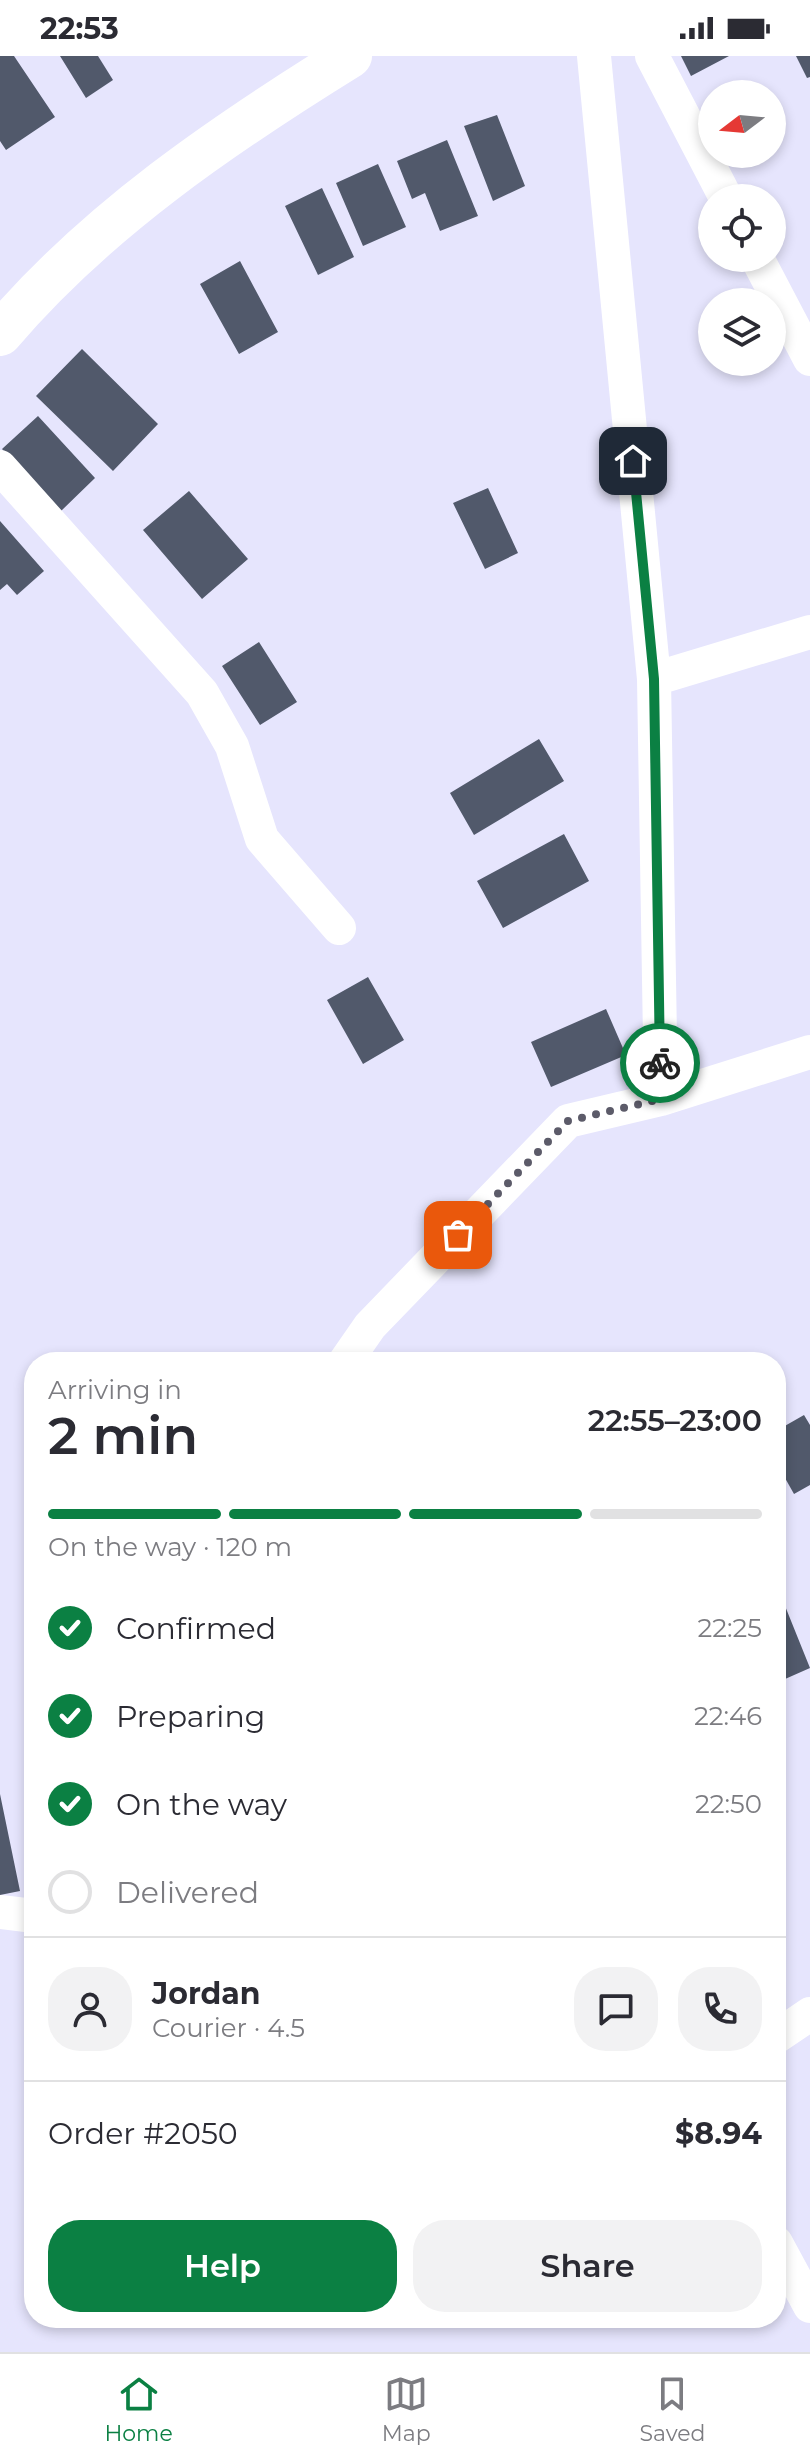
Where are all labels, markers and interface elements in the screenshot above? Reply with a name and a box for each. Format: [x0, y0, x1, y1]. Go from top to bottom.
text: 22:53 [40, 10, 119, 47]
north arrow [698, 80, 786, 168]
map controls [698, 80, 786, 376]
button: locate [698, 184, 786, 272]
button: layers [698, 288, 786, 376]
pin [599, 427, 667, 495]
icon: home [611, 439, 655, 483]
courier [620, 1023, 700, 1103]
icon: bike [638, 1041, 682, 1085]
pin [424, 1201, 492, 1269]
icon: bag [436, 1213, 480, 1257]
text: Arriving in [48, 1374, 182, 1406]
text: 22:55–23:00 [588, 1402, 762, 1439]
text: 2 min [48, 1404, 198, 1467]
text: On the way · 120 m [48, 1531, 292, 1563]
icon: check [48, 1606, 92, 1650]
text: Confirmed [116, 1610, 276, 1647]
text: 22:25 [697, 1612, 762, 1644]
icon: check [48, 1694, 92, 1738]
text: Preparing [116, 1698, 265, 1735]
text: 22:46 [694, 1700, 762, 1732]
icon: check [48, 1782, 92, 1826]
text: On the way [116, 1786, 287, 1823]
text: 22:50 [695, 1788, 762, 1820]
text: Delivered [116, 1874, 259, 1911]
button: person [48, 1967, 132, 2051]
button: chat [574, 1967, 658, 2051]
button: phone [678, 1967, 762, 2051]
text: Jordan [152, 1975, 261, 2012]
text: Courier · 4.5 [152, 2012, 305, 2044]
text: Order #2050 [48, 2115, 238, 2152]
text: $8.94 [675, 2115, 762, 2152]
button: Help [48, 2220, 397, 2312]
button: Share [413, 2220, 762, 2312]
tab: Home [104, 2372, 173, 2447]
tab: Map [382, 2372, 431, 2447]
tab: Saved [639, 2372, 706, 2447]

